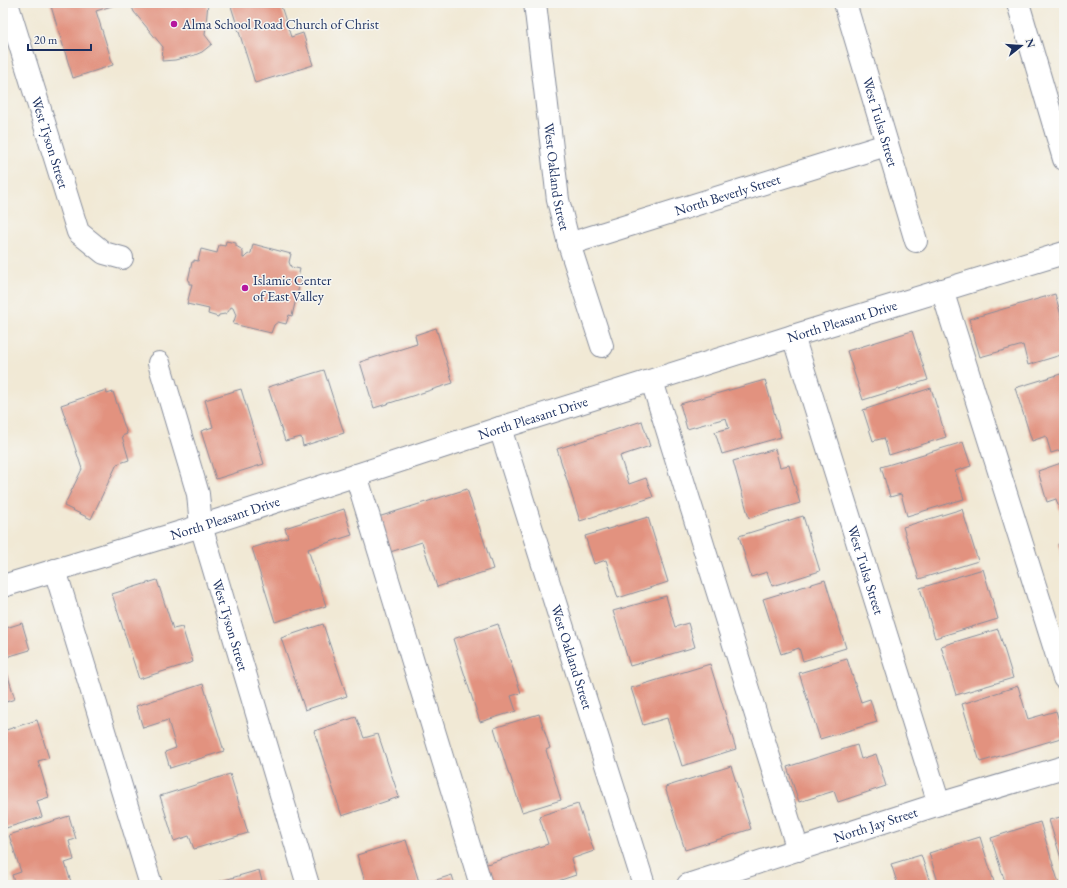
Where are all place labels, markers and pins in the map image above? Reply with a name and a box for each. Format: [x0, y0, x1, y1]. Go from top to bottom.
place label: Alma School Road Church of Christ [181, 15, 380, 33]
marker: Alma School Road Church of Christ [169, 19, 179, 29]
place label: Islamic Center of East Valley [253, 271, 332, 305]
marker: Islamic Center of East Valley [240, 283, 250, 293]

